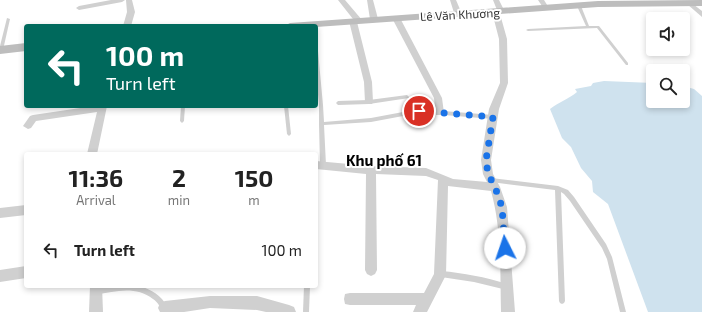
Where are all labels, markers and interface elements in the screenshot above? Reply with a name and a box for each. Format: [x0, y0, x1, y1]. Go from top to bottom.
street label: Lê Văn Khương [420, 5, 501, 23]
map controls [646, 12, 690, 108]
button: sound [646, 12, 690, 56]
text: 100 m [106, 38, 184, 72]
icon: left [40, 40, 92, 92]
button: search [646, 64, 690, 108]
text: Turn left [106, 72, 176, 94]
pin [402, 94, 436, 128]
icon: arrive [408, 100, 430, 122]
district label: Khu phố 61 [346, 151, 422, 169]
text: 11:36 [69, 163, 123, 192]
text: 2 [172, 163, 186, 192]
text: 150 [235, 163, 273, 192]
text: Arrival [76, 192, 116, 208]
text: min [168, 192, 190, 208]
text: m [248, 192, 260, 208]
position arrow [484, 227, 526, 269]
icon: left [40, 239, 62, 261]
text: Turn left [74, 241, 135, 259]
text: 100 m [261, 241, 302, 259]

